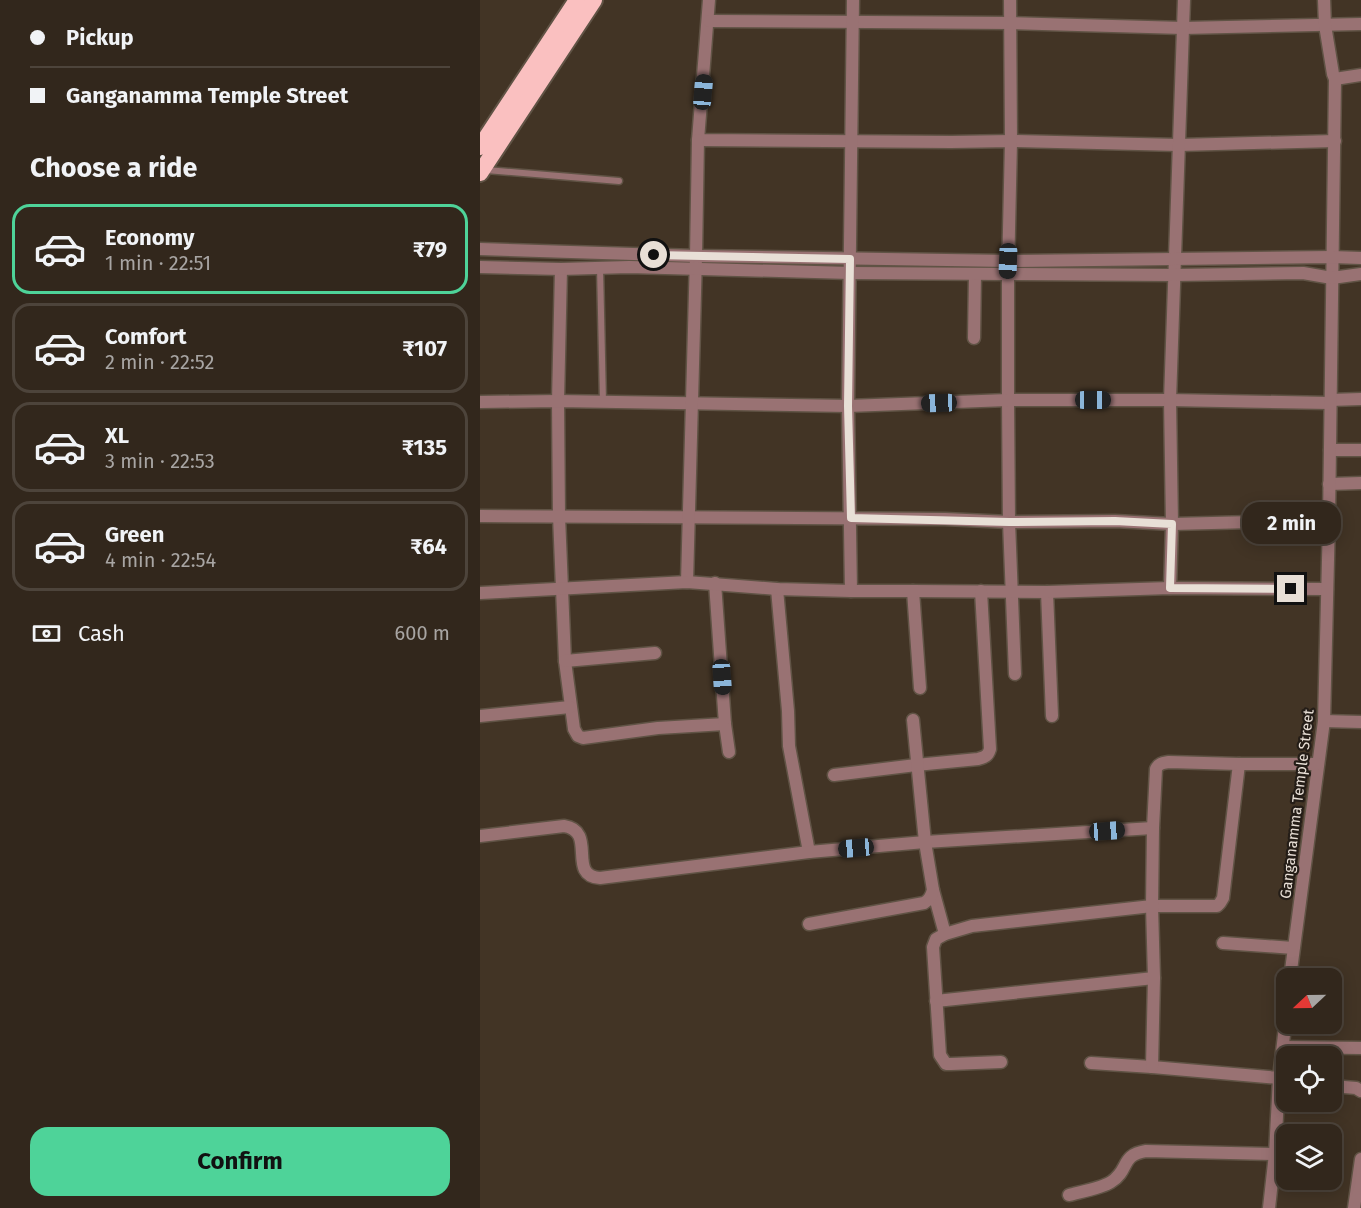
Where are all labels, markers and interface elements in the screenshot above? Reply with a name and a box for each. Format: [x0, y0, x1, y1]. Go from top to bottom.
text: Pickup [66, 24, 134, 51]
car [692, 73, 714, 111]
text: Ganganamma Temple Street [66, 82, 348, 109]
text: Choose a ride [30, 152, 197, 184]
icon: car [33, 222, 87, 276]
text: Economy [105, 224, 194, 251]
text: ₹79 [413, 236, 447, 263]
route start [640, 241, 667, 268]
car [998, 243, 1018, 279]
text: 1 min · 22:51 [105, 251, 211, 275]
icon: car [33, 321, 87, 375]
text: Comfort [105, 323, 186, 350]
text: ₹107 [402, 335, 447, 362]
text: 2 min · 22:52 [105, 350, 214, 374]
car [1075, 391, 1111, 409]
car [921, 393, 957, 413]
icon: car [33, 420, 87, 474]
text: XL [105, 422, 129, 449]
text: ₹135 [402, 434, 447, 461]
text: 3 min · 22:53 [105, 449, 215, 473]
callout: 2 min [1242, 502, 1340, 544]
text: 2 min [1267, 511, 1316, 535]
icon: car [33, 519, 87, 573]
text: Green [105, 521, 164, 548]
text: ₹64 [410, 533, 447, 560]
text: 4 min · 22:54 [105, 548, 216, 572]
route end [1277, 575, 1304, 602]
icon: cash [30, 617, 63, 650]
text: Cash [78, 620, 125, 647]
text: 600 m [395, 621, 450, 645]
car [712, 658, 732, 696]
street label: Ganganamma Temple Street [1276, 708, 1318, 900]
car [1088, 821, 1126, 841]
car [837, 837, 875, 859]
north arrow [1276, 968, 1342, 1034]
map controls [1276, 968, 1342, 1190]
button: locate [1276, 1046, 1342, 1112]
button: layers [1276, 1124, 1342, 1190]
button: Confirm [30, 1127, 450, 1196]

